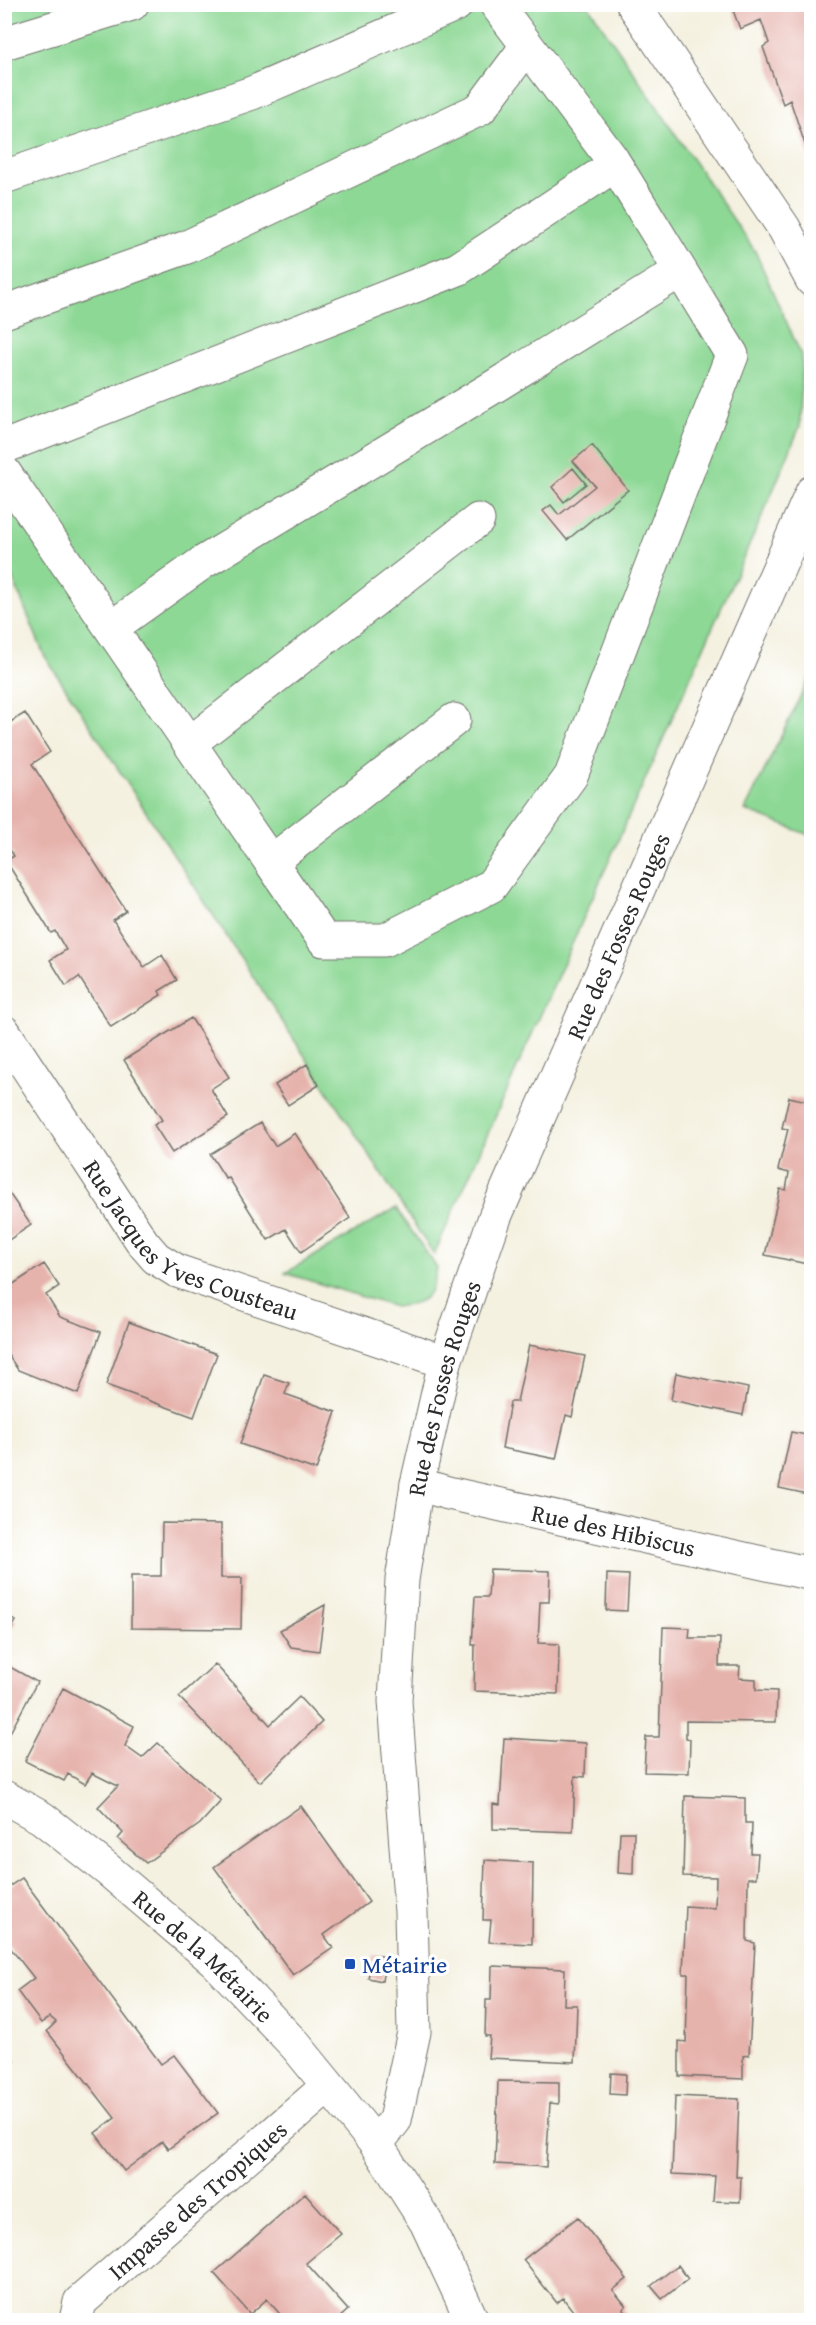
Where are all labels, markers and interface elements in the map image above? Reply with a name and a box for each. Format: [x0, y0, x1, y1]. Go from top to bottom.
street label: Rue des Fosses Rouges [557, 827, 678, 1045]
street label: Rue Jacques Yves Cousteau [75, 1152, 303, 1328]
street label: Rue des Fosses Rouges [398, 1276, 489, 1498]
street label: Rue des Hibiscus [528, 1495, 699, 1565]
street label: Rue de la Métairie [125, 1881, 282, 2030]
place label: Métairie [362, 1947, 447, 1982]
marker: Métairie [343, 1957, 357, 1971]
street label: Impasse des Tropiques [100, 2112, 294, 2288]

